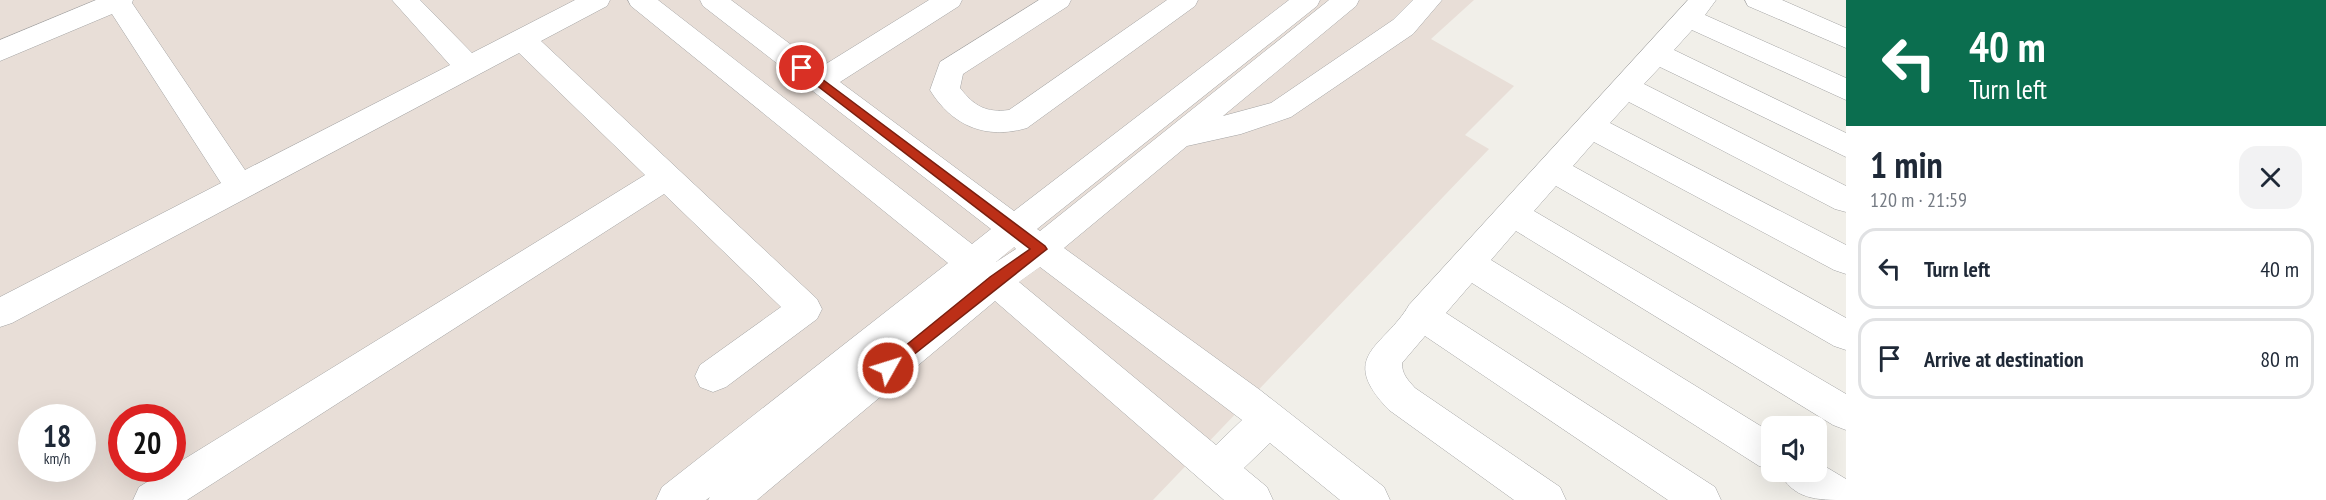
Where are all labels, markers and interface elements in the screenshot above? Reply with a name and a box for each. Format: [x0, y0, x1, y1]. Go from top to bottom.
text: 40 m [1969, 19, 2046, 74]
icon: left [1870, 24, 1948, 102]
pin [776, 42, 827, 93]
icon: arrive [785, 51, 818, 84]
text: Turn left [1969, 72, 2047, 106]
text: 1 min [1870, 141, 1943, 188]
button: close [2239, 146, 2302, 209]
text: 120 m · 21:59 [1870, 187, 1967, 213]
icon: left [1873, 252, 1906, 285]
text: Turn left [1924, 255, 1990, 283]
text: 40 m [2260, 255, 2299, 283]
position arrow [856, 336, 920, 400]
icon: arrive [1873, 342, 1906, 375]
text: Arrive at destination [1924, 345, 2084, 373]
text: 80 m [2260, 345, 2299, 373]
speed limit sign: 20 [108, 404, 186, 482]
text: 18 [43, 416, 71, 455]
map controls [1761, 416, 1827, 482]
button: sound [1761, 416, 1827, 482]
text: km/h [44, 449, 70, 468]

